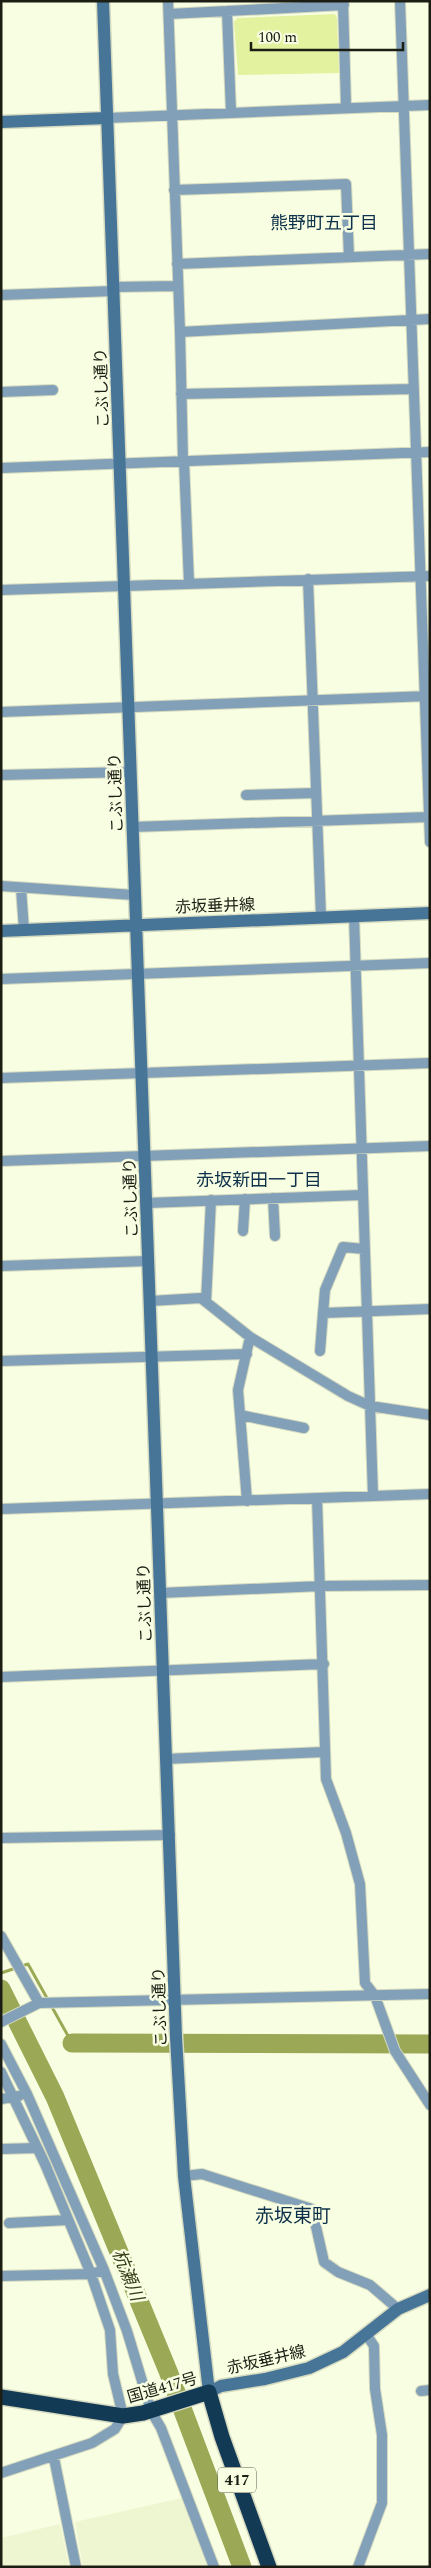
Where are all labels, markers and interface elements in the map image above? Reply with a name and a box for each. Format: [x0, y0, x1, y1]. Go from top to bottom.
scale bar [251, 20, 404, 52]
text: 100 m [258, 26, 297, 49]
district label: 熊野町五丁目 [270, 210, 378, 237]
street label: こぶし通り [89, 348, 115, 428]
street label: こぶし通り [103, 753, 129, 833]
street label: 赤坂垂井線 [175, 893, 255, 919]
street label: こぶし通り [118, 1158, 144, 1238]
district label: 赤坂新田一丁目 [196, 1167, 322, 1194]
street label: こぶし通り [132, 1563, 158, 1643]
street label: こぶし通り [147, 1967, 173, 2047]
district label: 赤坂東町 [255, 2202, 331, 2231]
water label: 杭瀬川 [105, 2245, 151, 2307]
street label: 赤坂垂井線 [225, 2339, 308, 2381]
street label: 国道417号 [124, 2367, 200, 2409]
road number: 417 [218, 2468, 256, 2492]

